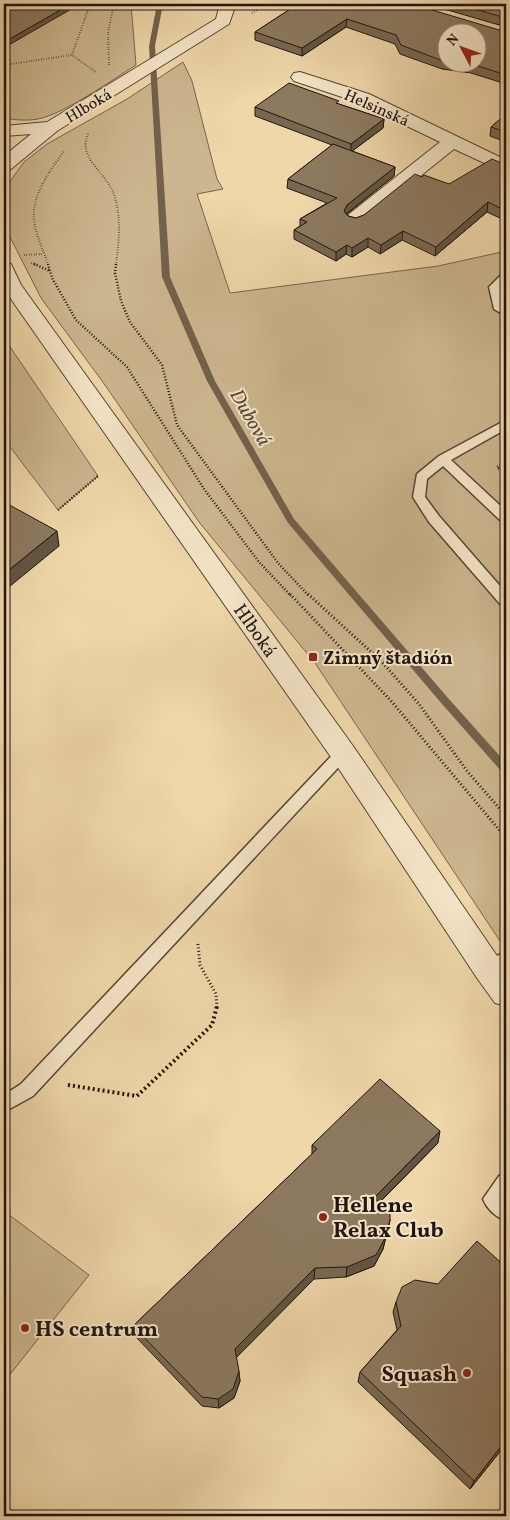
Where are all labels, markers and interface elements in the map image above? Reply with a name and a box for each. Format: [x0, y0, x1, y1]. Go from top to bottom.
north arrow [438, 22, 488, 72]
text: N [443, 30, 464, 51]
street label: Hlboká [62, 84, 116, 129]
street label: Helsinská [340, 85, 412, 133]
water label: Dubová [222, 384, 277, 452]
street label: Hlboká [226, 599, 282, 663]
place label: Zimný štadión [323, 646, 453, 672]
marker: Zimný štadión [307, 651, 319, 663]
place label: Hellene Relax Club [333, 1191, 444, 1247]
marker: Hellene Relax Club [317, 1211, 329, 1223]
place label: HS centrum [35, 1315, 158, 1346]
marker: HS centrum [19, 1322, 31, 1334]
place label: Squash [382, 1360, 457, 1391]
marker: Squash [461, 1367, 473, 1379]

